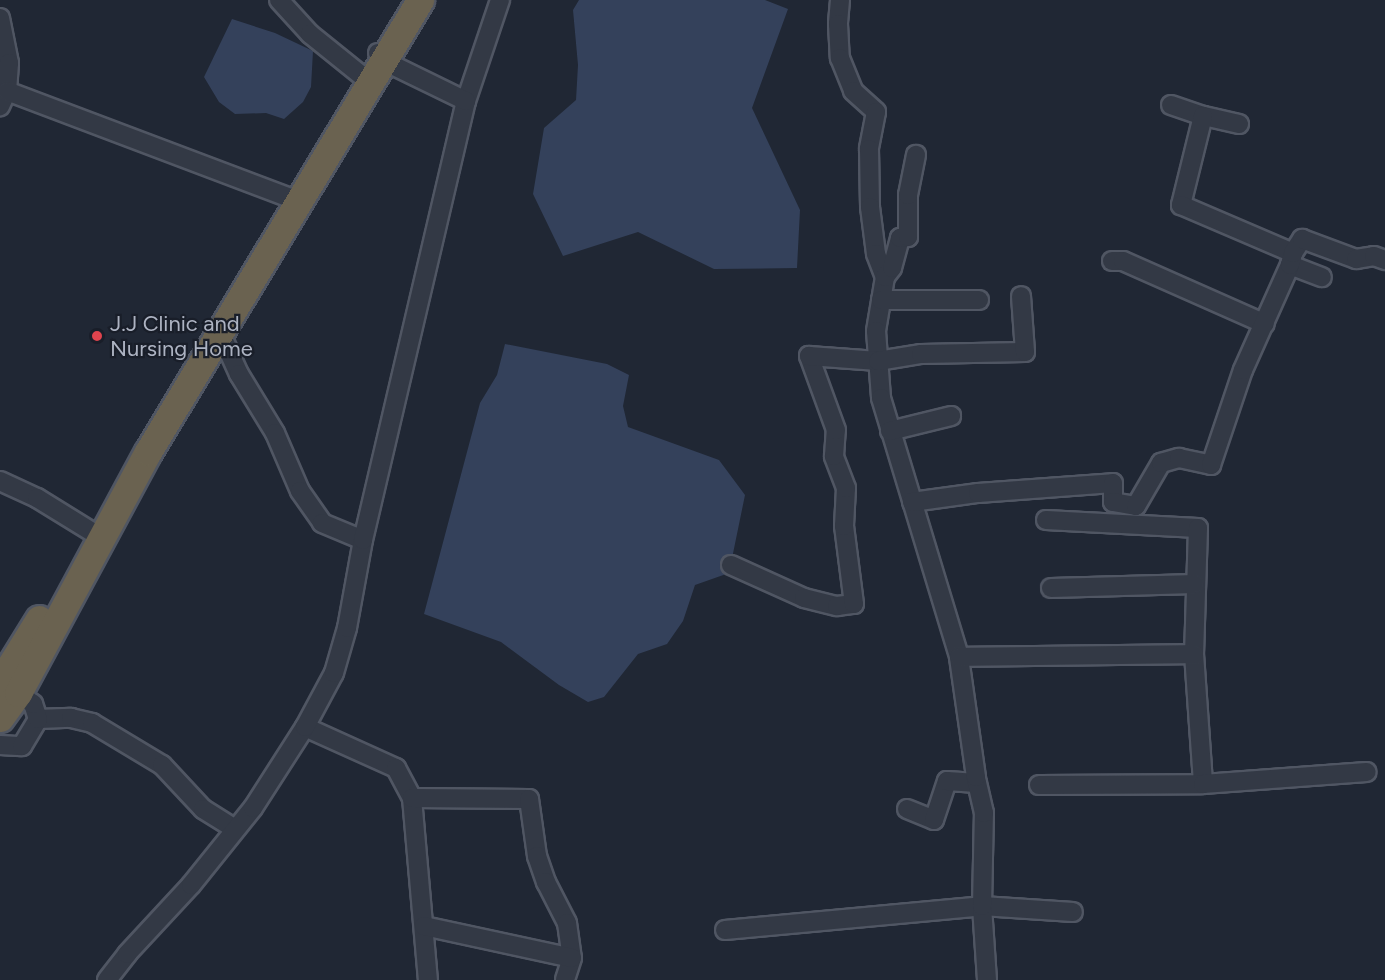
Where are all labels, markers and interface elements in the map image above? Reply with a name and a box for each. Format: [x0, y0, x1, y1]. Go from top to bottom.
place label: J.J Clinic and Nursing Home [110, 310, 253, 362]
marker: J.J Clinic and Nursing Home [88, 327, 106, 345]

